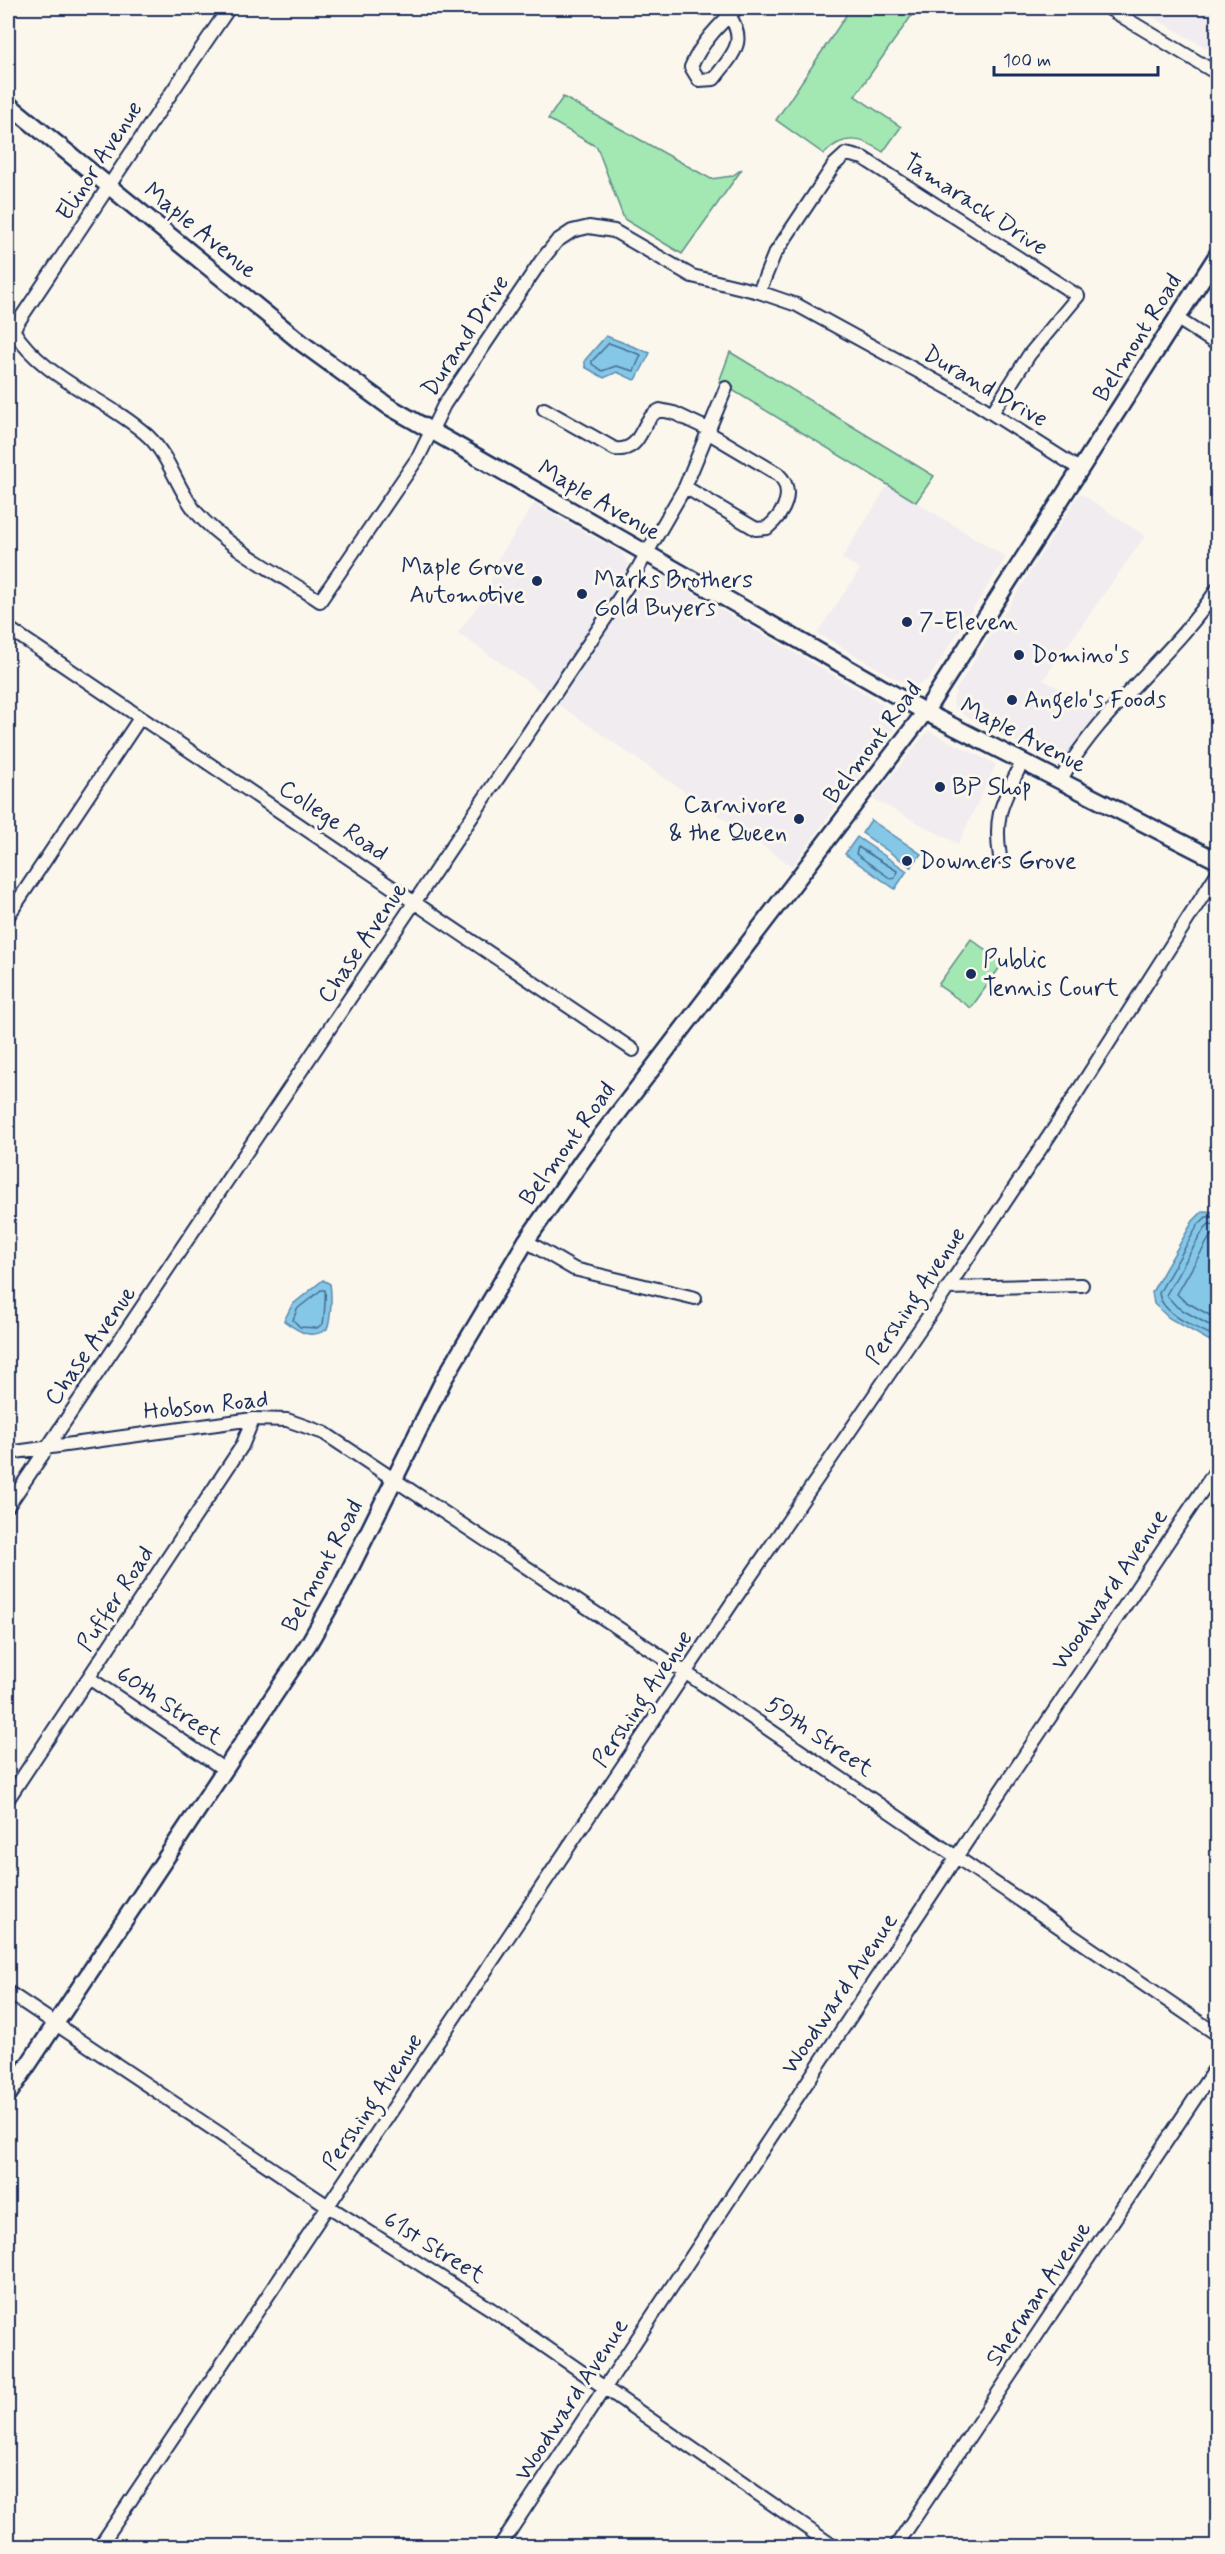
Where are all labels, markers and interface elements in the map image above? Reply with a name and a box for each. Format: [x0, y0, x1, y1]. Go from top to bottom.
scale bar [994, 39, 1158, 77]
text: 100 m [1003, 49, 1051, 73]
street label: Elinor Avenue [50, 95, 150, 227]
street label: Tamarack Drive [897, 147, 1053, 263]
street label: Maple Avenue [137, 176, 263, 286]
street label: Belmont Road [1086, 268, 1190, 408]
street label: Durand Drive [415, 269, 517, 403]
street label: Durand Drive [917, 339, 1053, 435]
street label: Maple Avenue [532, 453, 666, 549]
place label: Maple Grove Automotive [401, 552, 525, 611]
place label: Marks Brothers Gold Buyers [594, 565, 753, 624]
marker: Maple Grove Automotive [530, 574, 544, 588]
marker: Marks Brothers Gold Buyers [575, 587, 589, 601]
place label: 7-Eleven [919, 607, 1018, 638]
marker: 7-Eleven [900, 615, 914, 629]
place label: Domino's [1031, 640, 1130, 671]
marker: Domino's [1012, 648, 1026, 662]
street label: Belmont Road [817, 675, 929, 811]
place label: Angelo's Foods [1024, 685, 1167, 719]
street label: Maple Avenue [955, 691, 1091, 781]
marker: Angelo's Foods [1005, 693, 1019, 707]
place label: BP Shop [952, 772, 1032, 803]
street label: College Road [272, 773, 394, 869]
marker: BP Shop [933, 780, 947, 794]
place label: Carnivore & the Queen [669, 790, 787, 849]
marker: Carnivore & the Queen [792, 812, 806, 826]
place label: Downers Grove [919, 846, 1077, 877]
marker: Downers Grove [900, 854, 914, 868]
street label: Chase Avenue [311, 876, 415, 1010]
place label: Public Tennis Court [983, 945, 1119, 1004]
marker: Public Tennis Court [964, 967, 978, 981]
street label: Belmont Road [513, 1076, 623, 1212]
street label: Pershing Avenue [859, 1221, 976, 1372]
street label: Chase Avenue [38, 1280, 144, 1412]
street label: Hobson Road [142, 1384, 270, 1428]
street label: Belmont Road [275, 1494, 371, 1638]
street label: Woodward Avenue [1044, 1503, 1176, 1677]
street label: Puffer Road [70, 1540, 162, 1658]
street label: Pershing Avenue [586, 1624, 703, 1775]
street label: 60th Street [110, 1659, 228, 1753]
street label: 59th Street [759, 1689, 879, 1785]
street label: Woodward Avenue [774, 1907, 906, 2081]
street label: Pershing Avenue [316, 2027, 433, 2178]
street label: 61st Street [377, 2205, 491, 2291]
street label: Sherman Avenue [979, 2215, 1099, 2373]
street label: Woodward Avenue [508, 2312, 636, 2487]

